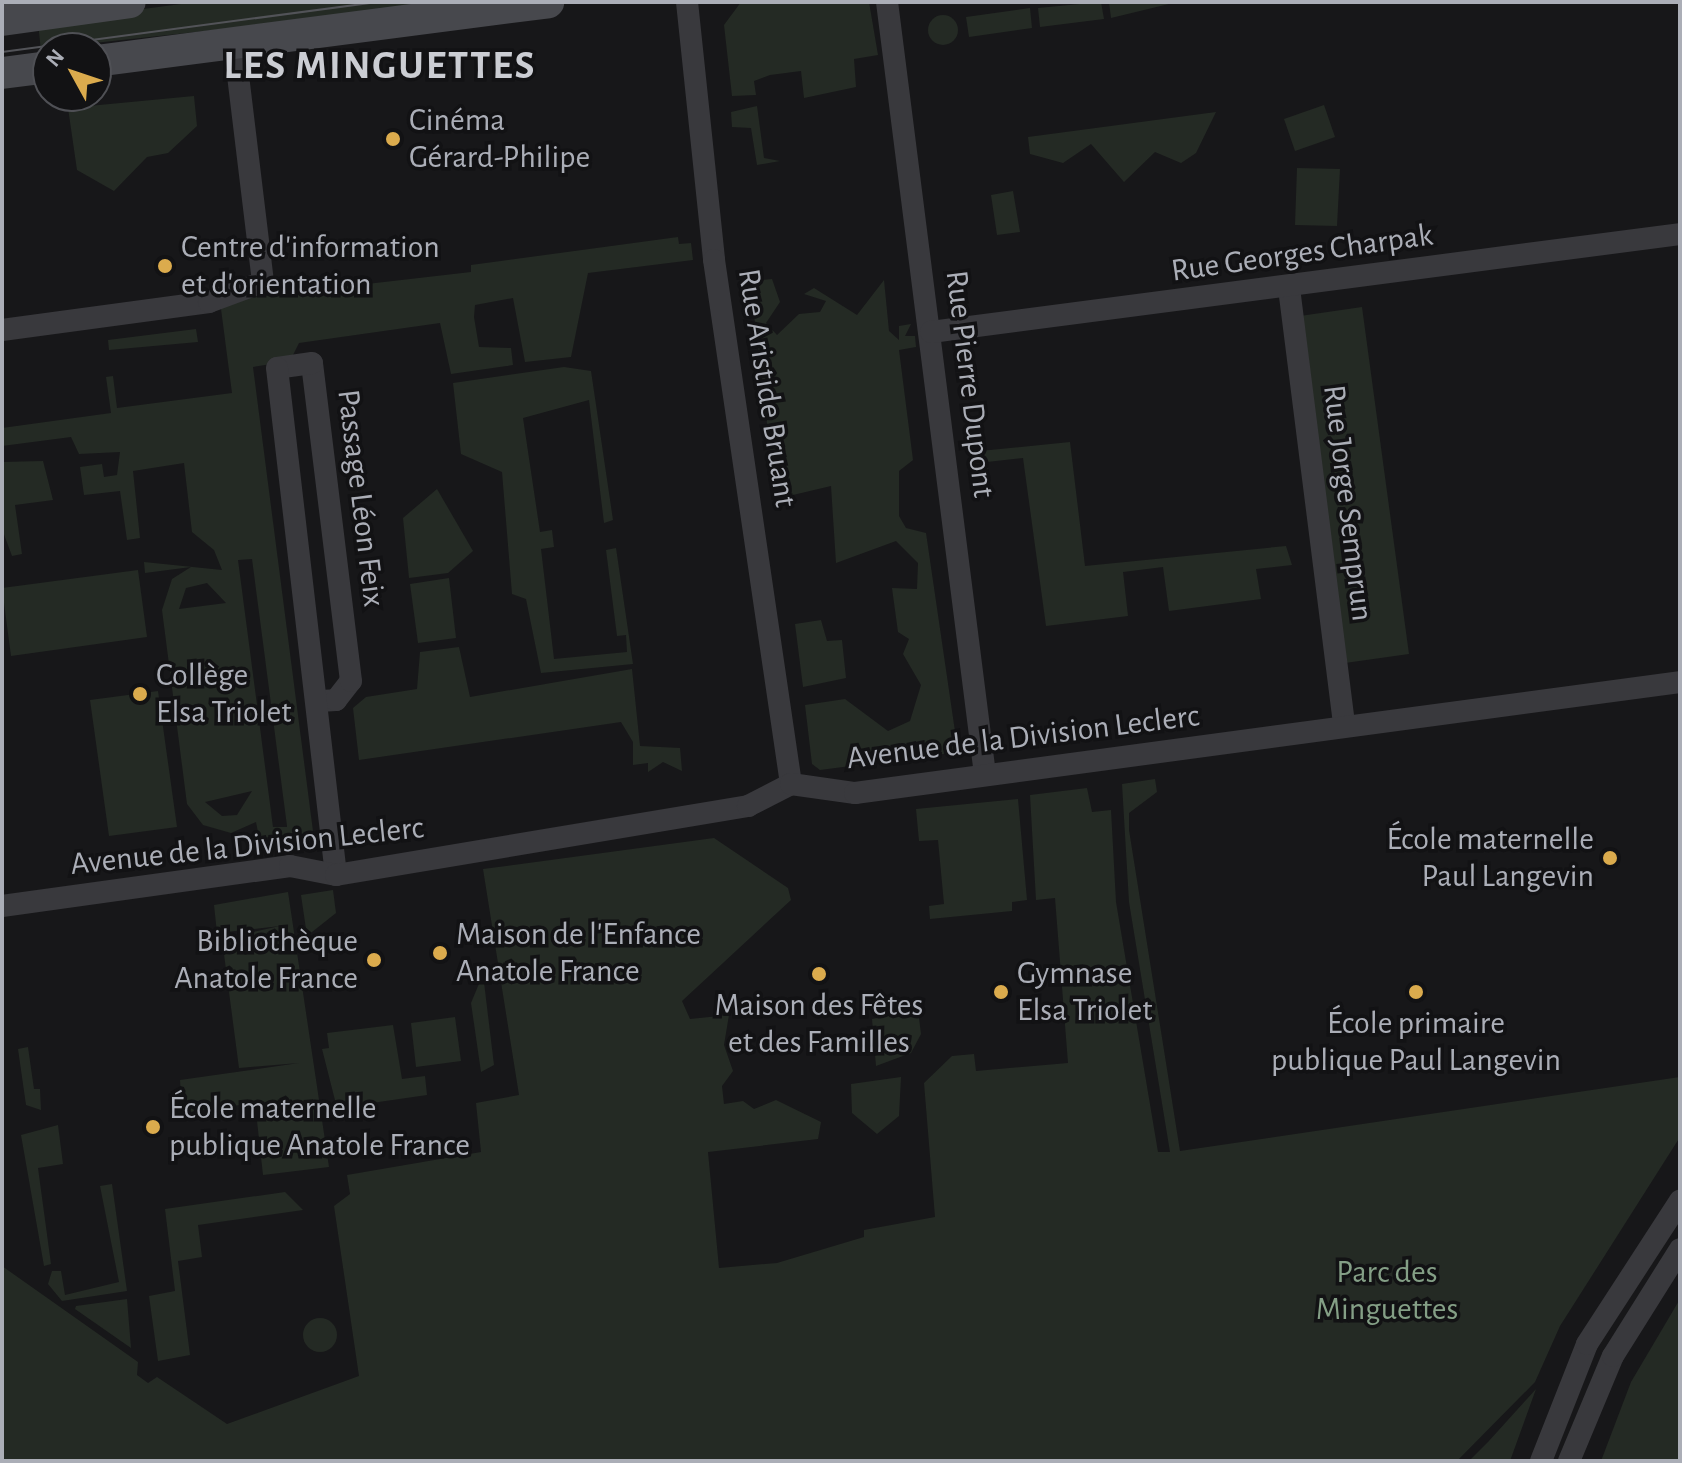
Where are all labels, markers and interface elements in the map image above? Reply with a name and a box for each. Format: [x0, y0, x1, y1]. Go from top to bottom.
north arrow [32, 32, 112, 112]
district label: LES MINGUETTES [224, 42, 536, 90]
text: N [42, 45, 68, 71]
place label: Cinéma Gérard-Philipe [409, 102, 590, 177]
marker: Cinéma Gérard-Philipe [384, 130, 402, 148]
street label: Rue Georges Charpak [1169, 216, 1435, 290]
place label: Centre d'information et d'orientation [181, 229, 440, 304]
marker: Centre d'information et d'orientation [156, 257, 174, 275]
street label: Rue Aristide Bruant [729, 266, 805, 510]
street label: Rue Pierre Dupont [937, 268, 1003, 500]
street label: Rue Jorge Semprun [1314, 383, 1382, 623]
street label: Passage Léon Feix [329, 387, 393, 609]
place label: Collège Elsa Triolet [156, 657, 291, 732]
marker: Collège Elsa Triolet [131, 685, 149, 703]
street label: Avenue de la Division Leclerc [845, 696, 1201, 778]
street label: Avenue de la Division Leclerc [69, 808, 425, 884]
place label: École maternelle Paul Langevin [1386, 821, 1594, 896]
marker: École maternelle Paul Langevin [1601, 849, 1619, 867]
place label: Maison de l'Enfance Anatole France [456, 916, 701, 991]
place label: Bibliothèque Anatole France [174, 923, 358, 998]
marker: Maison de l'Enfance Anatole France [431, 944, 449, 962]
marker: Bibliothèque Anatole France [365, 951, 383, 969]
place label: Gymnase Elsa Triolet [1017, 955, 1152, 1030]
marker: Maison des Fêtes et des Familles [810, 965, 828, 983]
marker: Gymnase Elsa Triolet [992, 983, 1010, 1001]
marker: École primaire publique Paul Langevin [1407, 983, 1425, 1001]
place label: Maison des Fêtes et des Familles [715, 987, 923, 1062]
place label: École primaire publique Paul Langevin [1271, 1005, 1561, 1080]
place label: École maternelle publique Anatole France [169, 1090, 470, 1165]
marker: École maternelle publique Anatole France [144, 1118, 162, 1136]
park label: Parc des Minguettes [1316, 1254, 1458, 1329]

